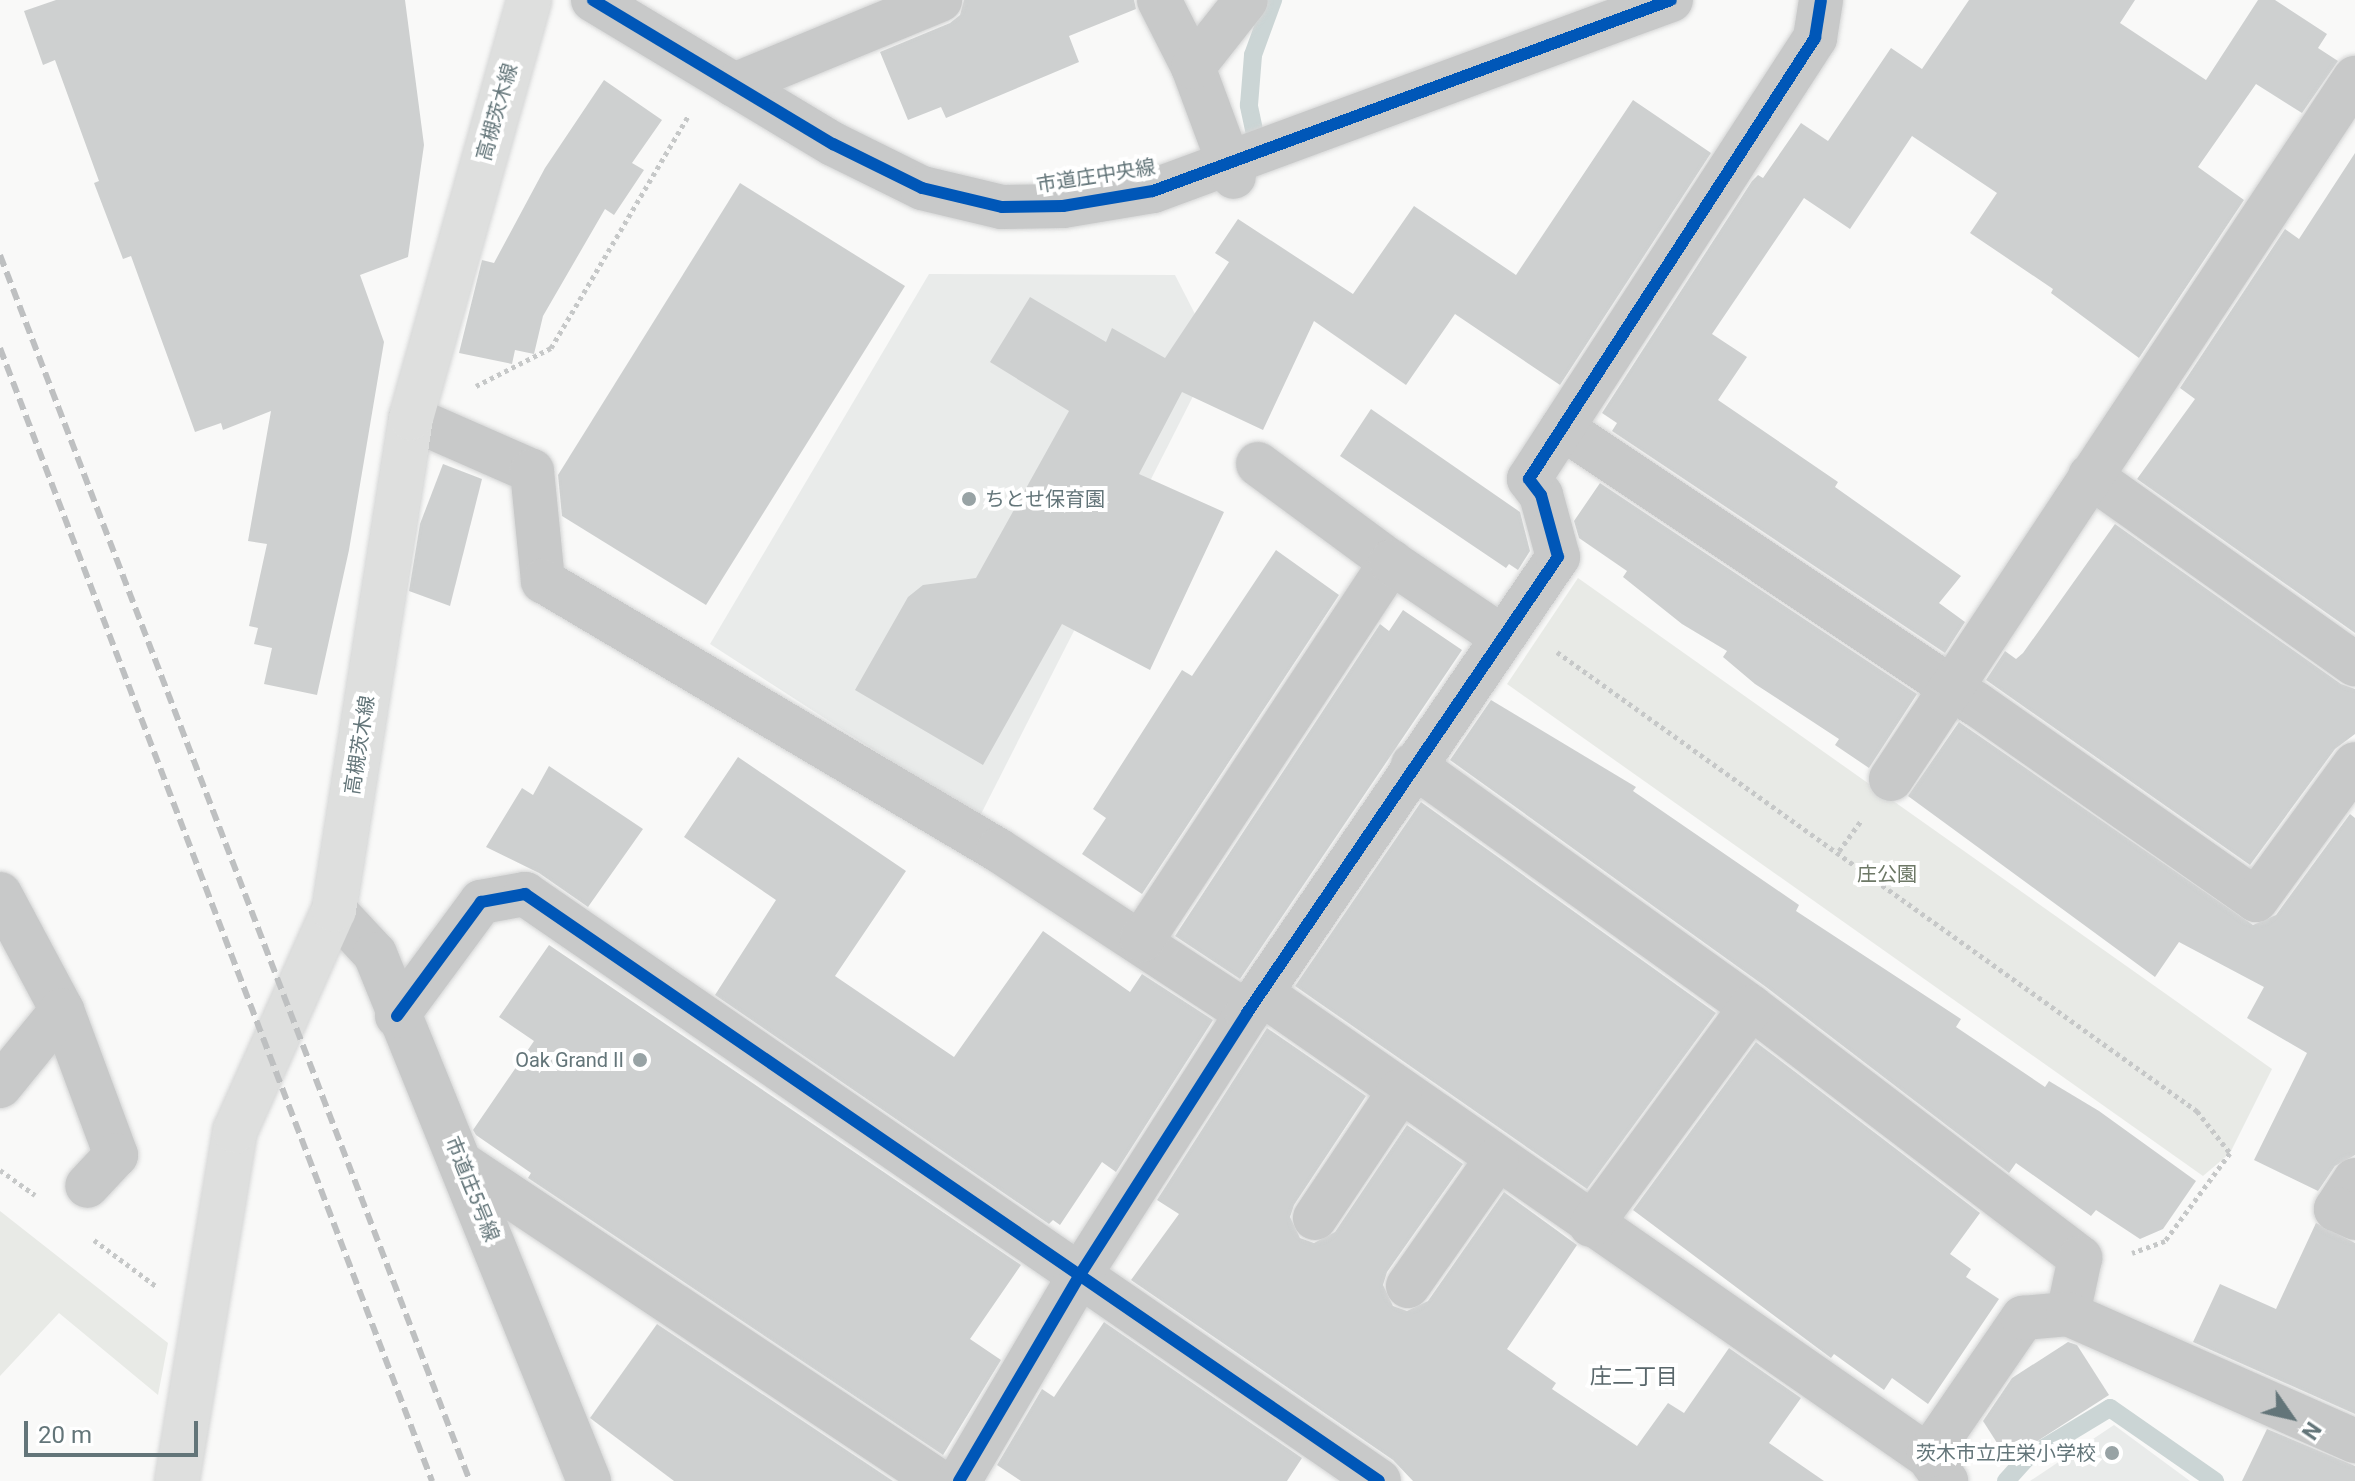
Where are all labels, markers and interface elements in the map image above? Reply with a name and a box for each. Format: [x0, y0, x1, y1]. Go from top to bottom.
street label: 高槻茨木線 [472, 61, 522, 163]
street label: 市道庄中央線 [1035, 155, 1157, 197]
place label: ちとせ保育園 [985, 487, 1105, 511]
marker: ちとせ保育園 [960, 490, 978, 508]
street label: 高槻茨木線 [340, 694, 380, 796]
park label: 庄公園 [1857, 862, 1917, 886]
place label: Oak Grand II [515, 1048, 624, 1072]
marker: Oak Grand II [631, 1051, 649, 1069]
street label: 市道庄5号線 [440, 1133, 504, 1245]
district label: 庄二丁目 [1590, 1364, 1678, 1390]
north arrow [2251, 1377, 2331, 1457]
scale bar [28, 1405, 202, 1455]
text: N [2297, 1417, 2326, 1444]
text: 20 m [38, 1421, 92, 1449]
place label: 茨木市立庄栄小学校 [1916, 1441, 2096, 1465]
marker: 茨木市立庄栄小学校 [2103, 1444, 2121, 1462]

